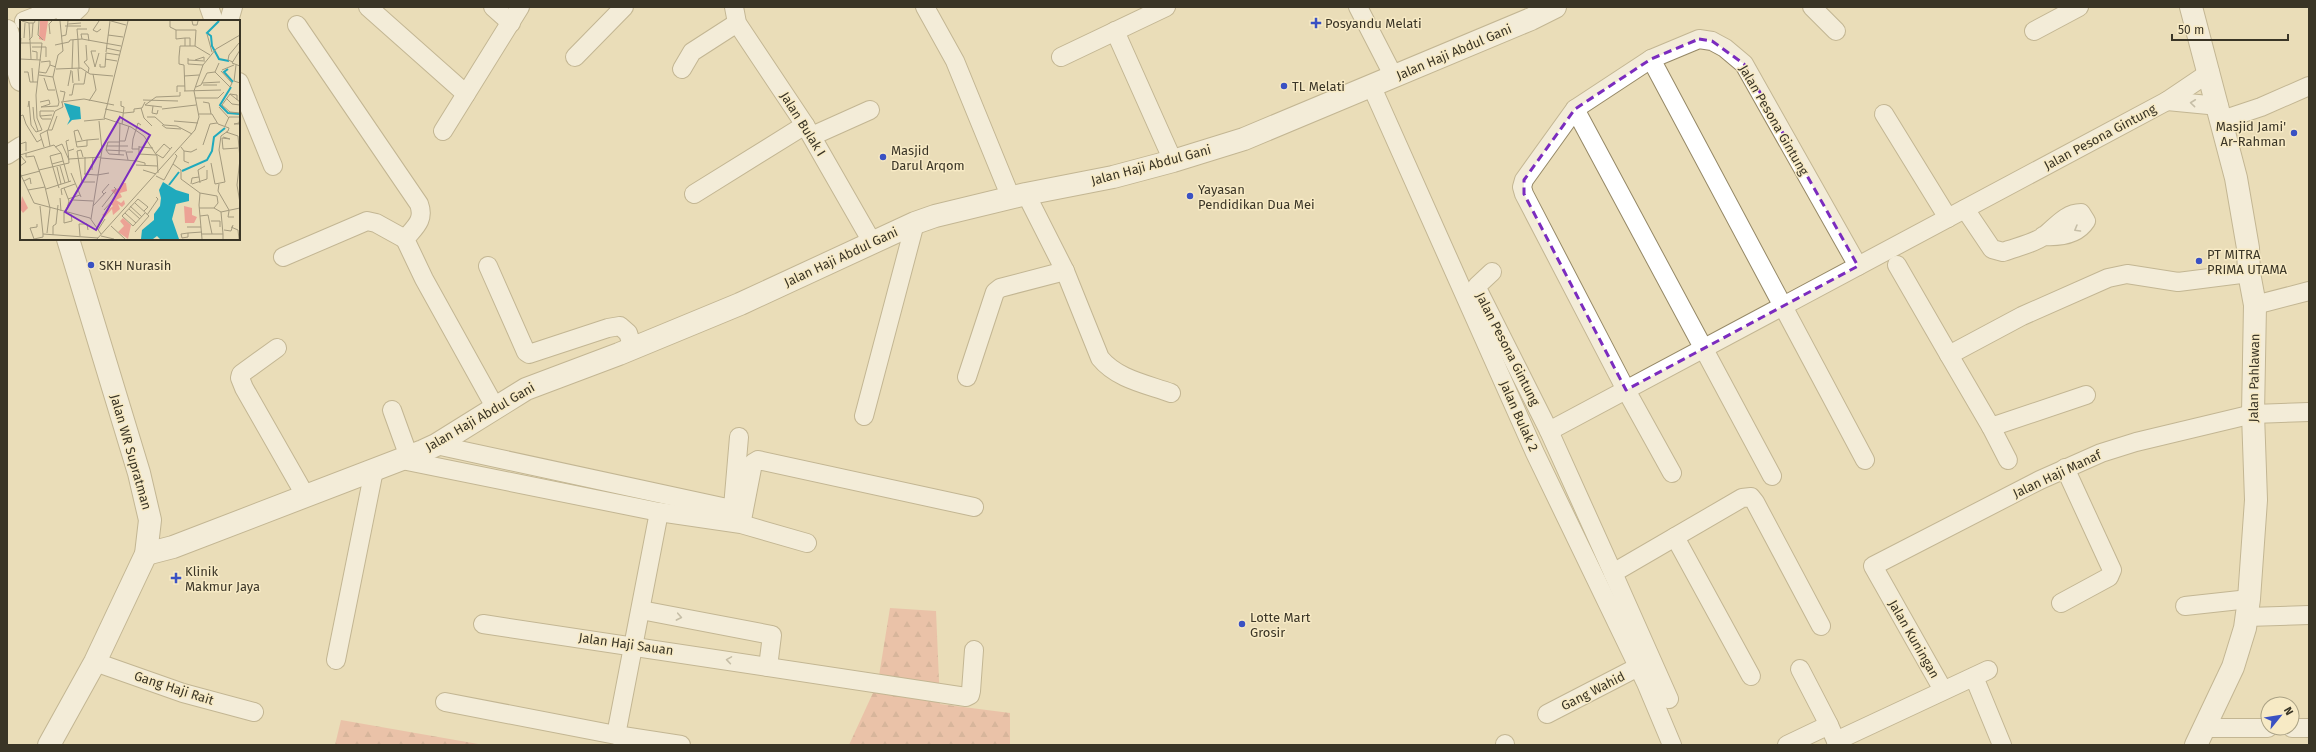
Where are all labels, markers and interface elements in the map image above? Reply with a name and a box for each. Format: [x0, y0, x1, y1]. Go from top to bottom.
place label: Posyandu Melati [1325, 16, 1422, 31]
scale bar [2172, 16, 2288, 42]
marker: Posyandu Melati [1310, 17, 1322, 29]
inset map [20, 20, 240, 240]
street label: Jalan Haji Abdul Gani [1394, 21, 1514, 83]
text: 50 m [2178, 23, 2204, 37]
street label: Jalan Pesona Gintung [1736, 62, 1812, 178]
place label: TL Melati [1292, 79, 1345, 94]
marker: TL Melati [1279, 81, 1289, 91]
street label: Jalan Bulak I [777, 89, 829, 159]
one-way arrow [2190, 99, 2196, 108]
street label: Jalan Pesona Gintung [2041, 101, 2159, 173]
place label: Masjid Jami' Ar-Rahman [2216, 119, 2286, 149]
marker: Masjid Jami' Ar-Rahman [2289, 128, 2299, 138]
street label: Jalan Haji Abdul Gani [1089, 142, 1213, 188]
place label: Masjid Darul Arqom [891, 143, 965, 173]
marker: Masjid Darul Arqom [878, 152, 888, 162]
place label: Yayasan Pendidikan Dua Mei [1198, 182, 1315, 212]
marker: Yayasan Pendidikan Dua Mei [1185, 191, 1195, 201]
street label: Jalan Haji Abdul Gani [782, 224, 900, 290]
one-way arrow [2074, 224, 2081, 231]
place label: PT MITRA PRIMA UTAMA [2207, 247, 2288, 277]
marker: PT MITRA PRIMA UTAMA [2194, 256, 2204, 266]
place label: SKH Nurasih [99, 258, 171, 273]
marker: SKH Nurasih [86, 260, 96, 270]
street label: Jalan Pesona Gintung [1473, 290, 1543, 408]
street label: Jalan Pahlawan [2246, 333, 2262, 423]
street label: Jalan Bulak 2 [1497, 378, 1541, 454]
street label: Jalan Haji Abdul Gani [423, 380, 537, 454]
street label: Jalan WR Supratman [107, 393, 155, 511]
street label: Jalan Haji Manaf [2011, 446, 2105, 501]
place label: Klinik Makmur Jaya [185, 564, 260, 594]
marker: Klinik Makmur Jaya [170, 572, 182, 584]
street label: Jalan Kuningan [1886, 597, 1942, 681]
place label: Lotte Mart Grosir [1250, 610, 1311, 640]
one-way arrow [676, 613, 682, 621]
marker: Lotte Mart Grosir [1237, 619, 1247, 629]
street label: Jalan Haji Sauan [578, 630, 674, 658]
one-way arrow [726, 656, 732, 665]
street label: Gang Haji Rait [132, 668, 216, 708]
street label: Gang Wahid [1559, 669, 1627, 713]
north arrow [2260, 696, 2300, 736]
text: N [2281, 705, 2296, 718]

